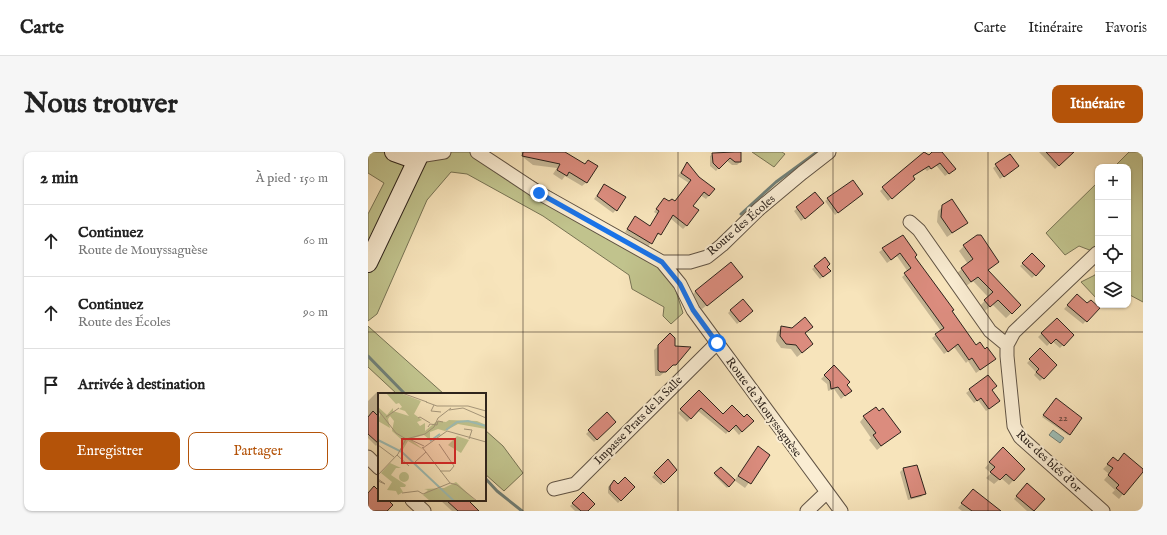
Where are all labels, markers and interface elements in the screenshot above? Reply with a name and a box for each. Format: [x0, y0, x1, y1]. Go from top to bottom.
text: Carte [20, 16, 64, 40]
text: Carte [974, 19, 1006, 37]
text: Itinéraire [1028, 19, 1083, 37]
text: Favoris [1105, 19, 1147, 37]
button: Itinéraire [1052, 85, 1143, 123]
text: Nous trouver [24, 87, 178, 122]
map controls [1095, 164, 1131, 308]
button: + [1095, 164, 1131, 200]
text: 2 min [40, 168, 78, 189]
text: À pied · 150 m [256, 170, 328, 187]
route end [530, 184, 548, 202]
street label: Route des Écoles [703, 191, 779, 259]
button: − [1095, 200, 1131, 236]
text: Continuez [78, 223, 143, 242]
icon: ahead [40, 230, 62, 252]
text: 60 m [303, 232, 328, 249]
button: locate [1095, 236, 1131, 272]
text: Route de Mouyssaguèse [78, 242, 208, 259]
button: layers [1095, 272, 1131, 308]
text: Continuez [78, 295, 143, 314]
icon: ahead [40, 302, 62, 324]
text: 90 m [303, 304, 328, 321]
text: Route des Écoles [78, 314, 171, 331]
route start [708, 334, 726, 352]
street label: Route de Mouyssaguèse [722, 354, 805, 461]
street label: Impasse Prats de la Salle [591, 373, 687, 468]
icon: arrive [40, 374, 62, 396]
text: Arrivée à destination [78, 375, 205, 394]
inset map [378, 393, 486, 501]
house number: 22 [1058, 412, 1068, 425]
street label: Rue des blés d'or [1013, 427, 1085, 496]
button: Enregistrer [40, 432, 180, 470]
button: Partager [188, 432, 328, 470]

